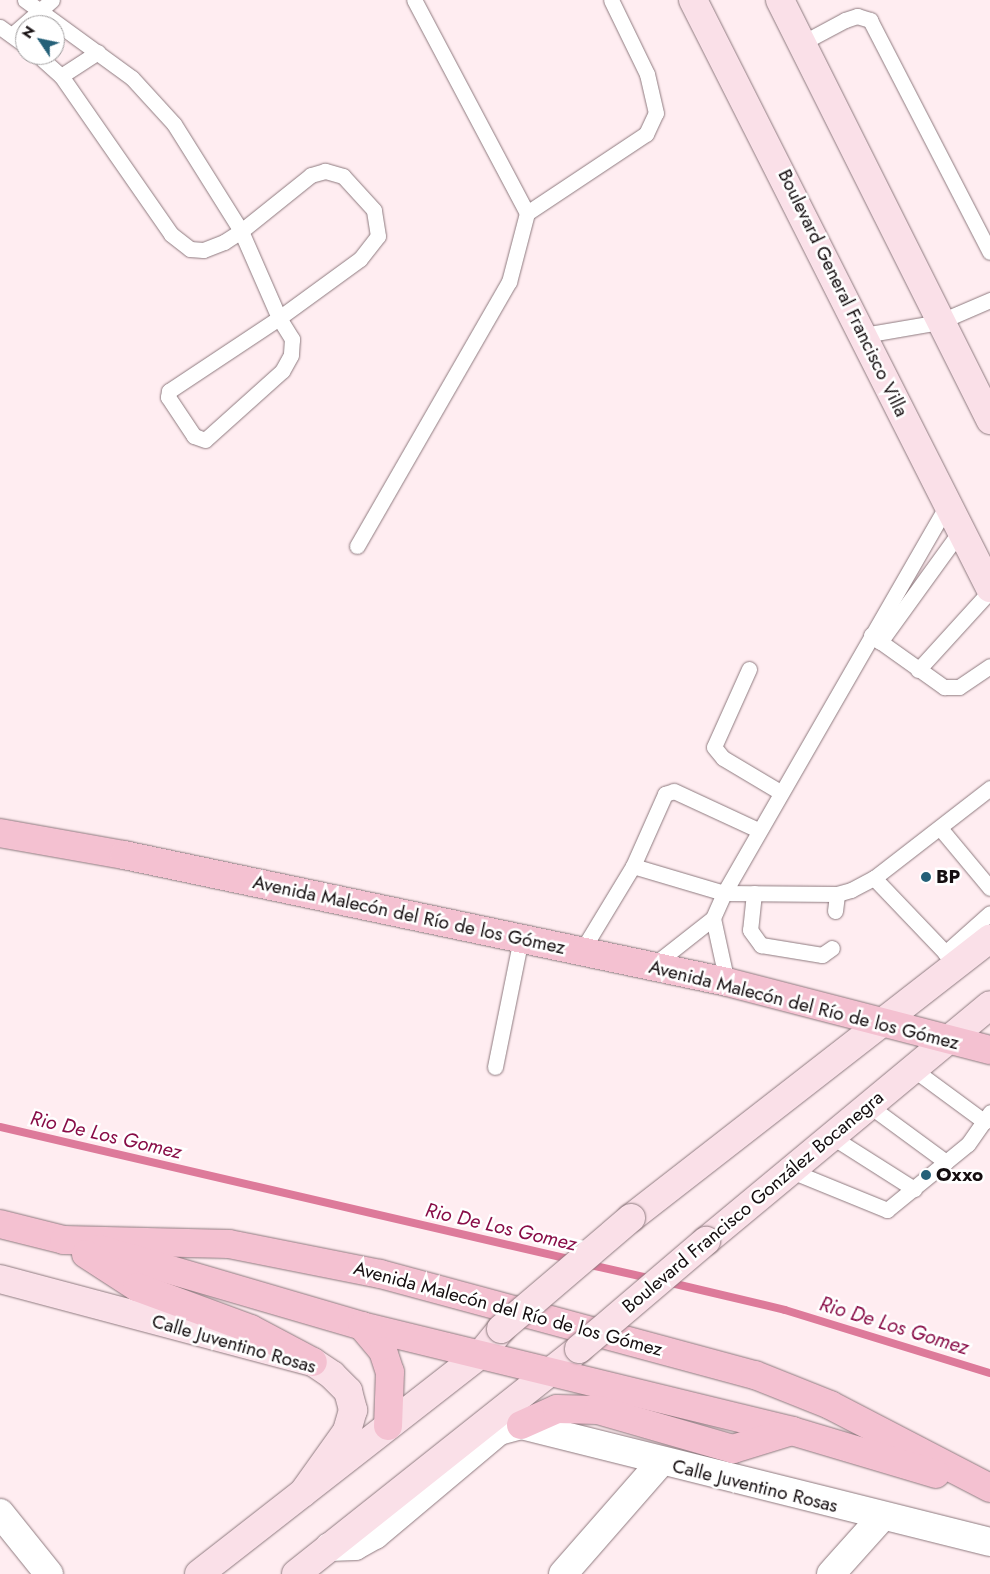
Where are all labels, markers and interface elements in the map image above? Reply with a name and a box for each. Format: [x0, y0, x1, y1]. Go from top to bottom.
north arrow [15, 15, 65, 65]
text: N [17, 22, 40, 42]
street label: Boulevard General Francisco Villa [773, 166, 913, 420]
place label: BP [936, 866, 960, 888]
street label: Avenida Malecón del Río de los Gómez [251, 871, 567, 959]
marker: BP [920, 871, 932, 883]
street label: Avenida Malecón del Río de los Gómez [647, 955, 961, 1055]
street label: Boulevard Francisco González Bocanegra [618, 1086, 888, 1318]
water label: Rio De Los Gomez [28, 1106, 184, 1164]
place label: Oxxo [936, 1164, 983, 1186]
marker: Oxxo [920, 1169, 932, 1181]
water label: Rio De Los Gomez [423, 1198, 579, 1256]
street label: Avenida Malecón del Río de los Gómez [351, 1257, 665, 1361]
water label: Rio De Los Gomez [817, 1292, 971, 1360]
street label: Calle Juventino Rosas [149, 1310, 319, 1378]
street label: Calle Juventino Rosas [670, 1454, 840, 1518]

